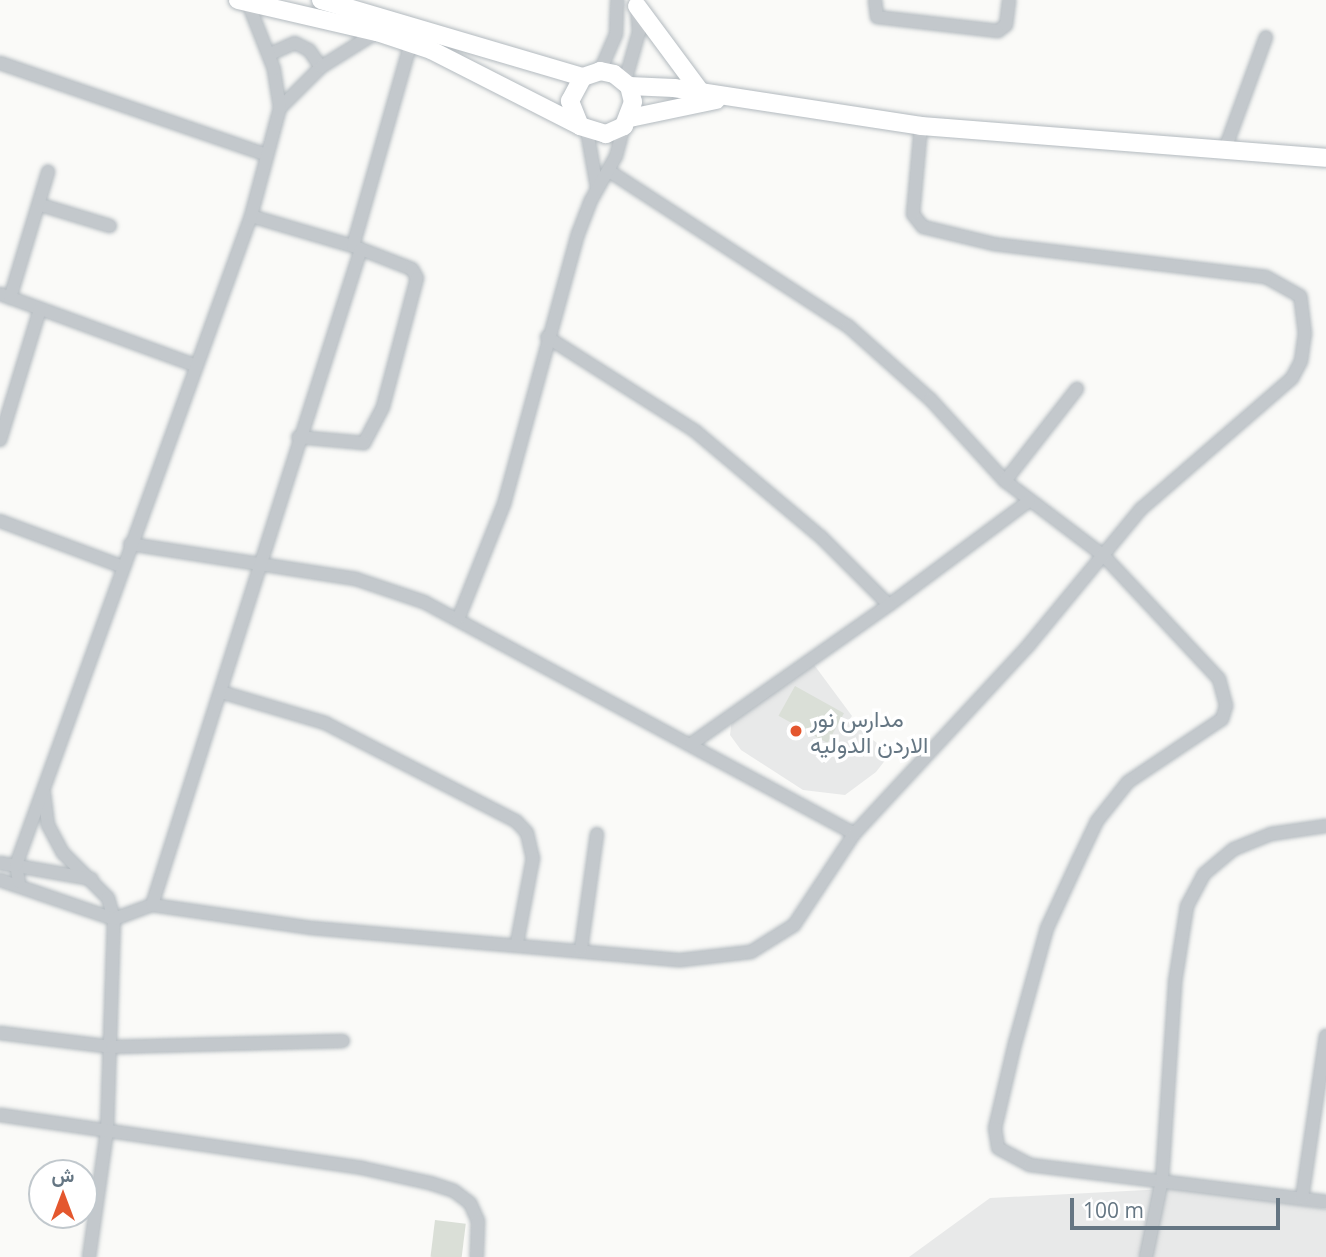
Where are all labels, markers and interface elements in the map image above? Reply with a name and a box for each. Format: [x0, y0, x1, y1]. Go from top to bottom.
place label: مدارس نور الاردن الدوليه [810, 704, 928, 758]
marker: مدارس نور الاردن الدوليه [788, 723, 804, 739]
north arrow [28, 1159, 98, 1229]
text: ش [52, 1162, 74, 1188]
scale bar [1074, 1184, 1284, 1228]
text: 100 m [1083, 1196, 1144, 1224]

